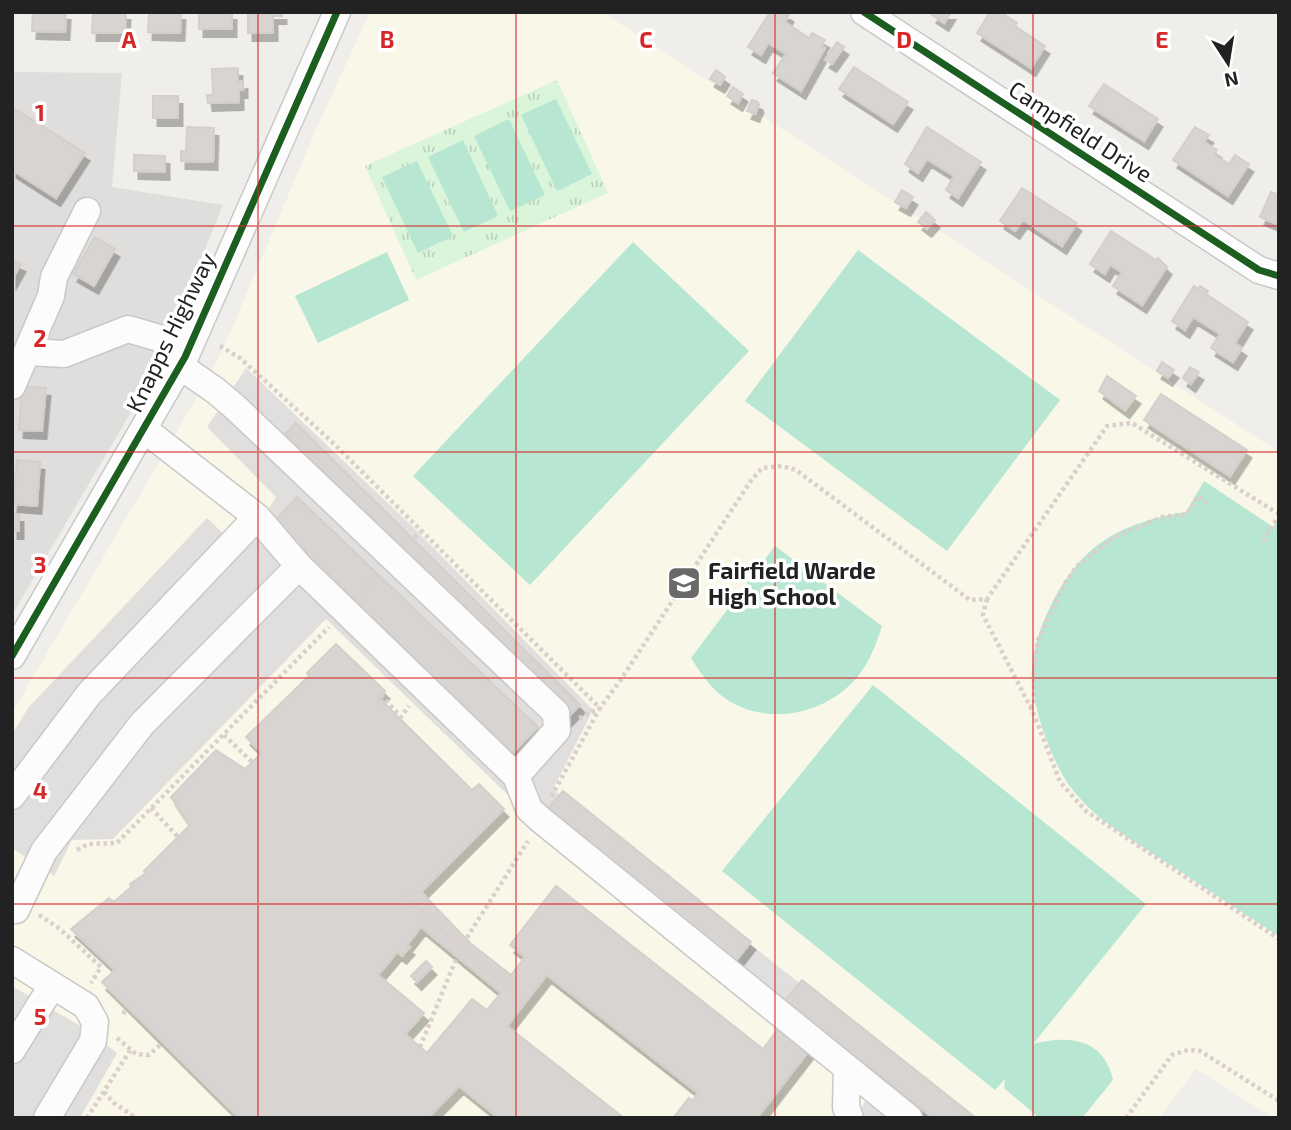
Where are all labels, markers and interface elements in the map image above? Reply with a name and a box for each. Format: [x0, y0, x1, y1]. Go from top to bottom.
text: A [121, 25, 137, 53]
text: B [380, 25, 394, 53]
text: C [639, 25, 653, 53]
text: D [896, 25, 912, 53]
text: E [1155, 25, 1169, 53]
north arrow [1193, 28, 1263, 98]
text: N [1223, 67, 1241, 93]
street label: Campfield Drive [1004, 74, 1158, 188]
text: 1 [35, 98, 45, 126]
street label: Knapps Highway [119, 248, 221, 416]
text: 2 [33, 324, 47, 352]
text: 3 [33, 550, 47, 578]
place label: Fairfield Warde High School [708, 556, 876, 610]
school or university icon: Fairfield Warde High School [665, 564, 703, 602]
text: 4 [33, 776, 47, 804]
text: 5 [34, 1002, 46, 1030]

